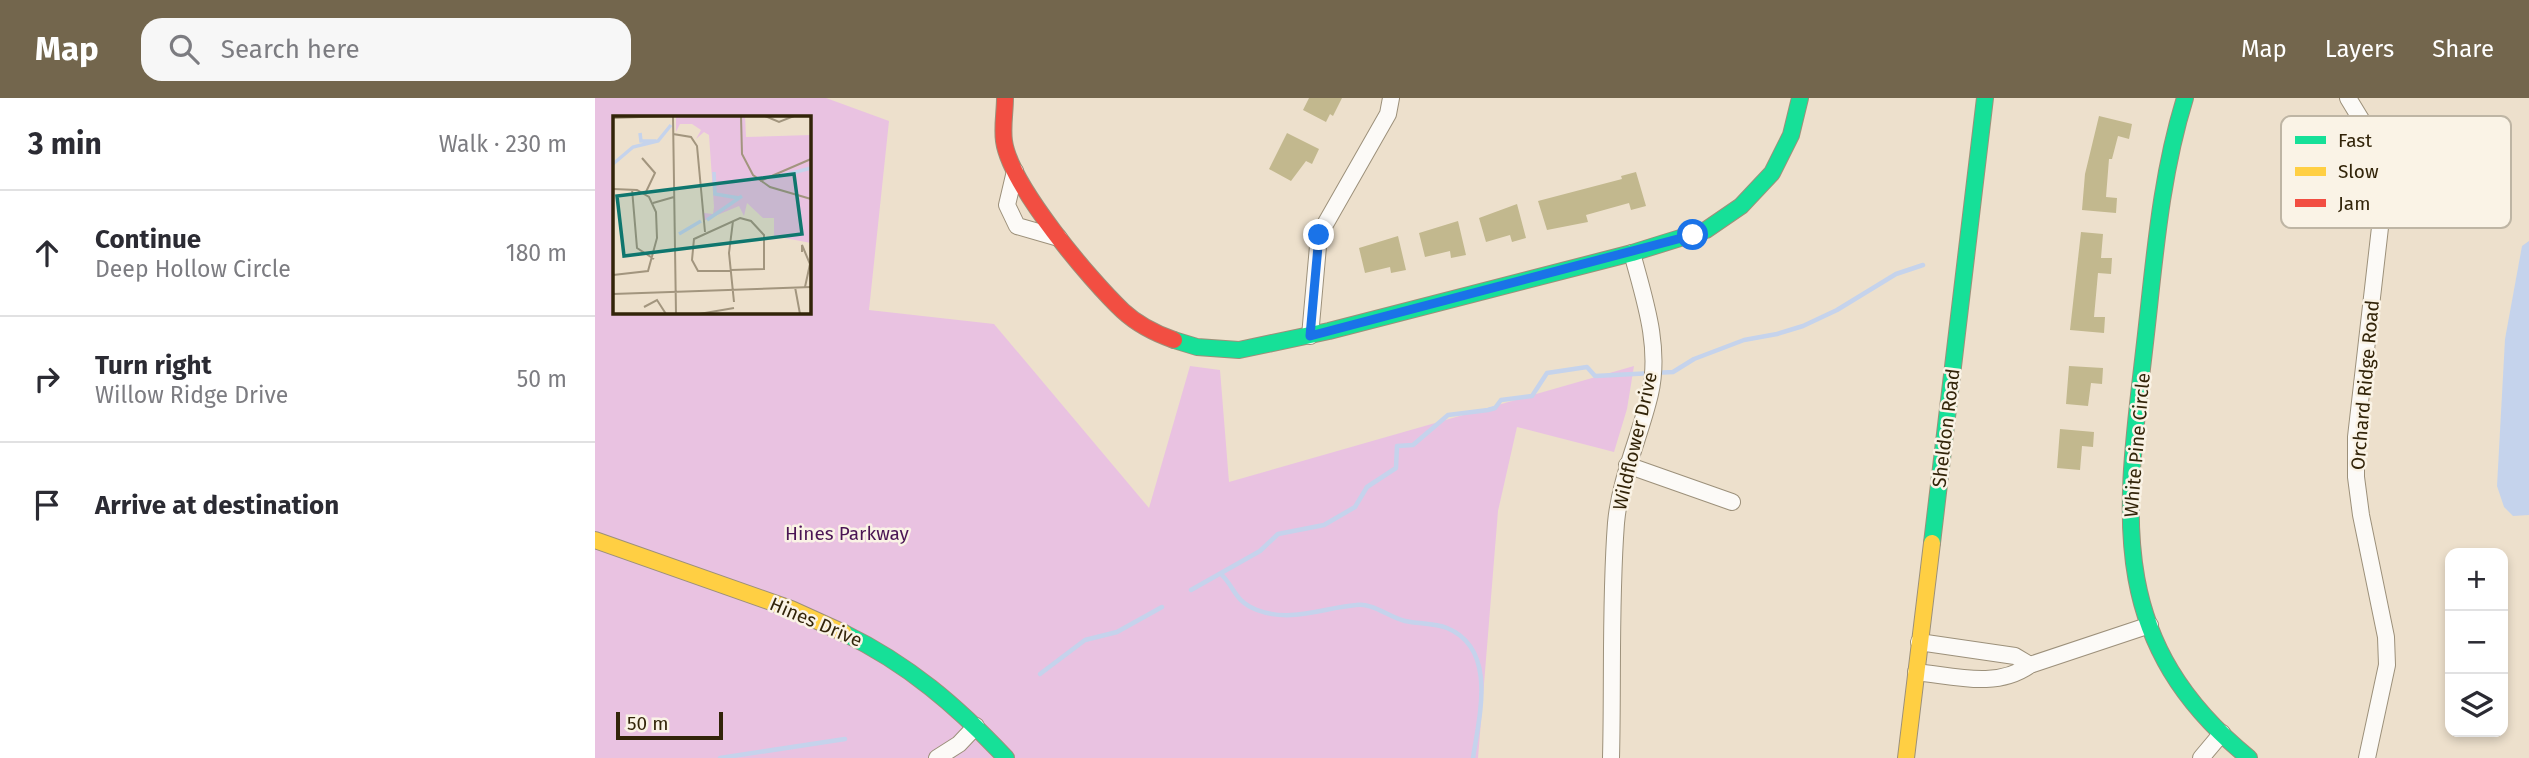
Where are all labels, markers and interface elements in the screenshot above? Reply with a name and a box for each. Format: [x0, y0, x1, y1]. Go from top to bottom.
search box [141, 18, 631, 81]
text: Map [35, 29, 99, 69]
icon: search [165, 30, 203, 68]
text: Search here [221, 34, 360, 65]
text: Map [2241, 35, 2287, 63]
text: Layers [2325, 35, 2394, 63]
text: Share [2432, 35, 2494, 63]
inset map [613, 116, 810, 313]
legend [2281, 116, 2511, 228]
text: 3 min [28, 126, 102, 162]
text: Fast [2338, 129, 2372, 152]
text: Walk · 230 m [439, 130, 567, 158]
text: Slow [2338, 160, 2379, 183]
text: Jam [2338, 192, 2370, 215]
route end [1303, 219, 1334, 250]
route start [1677, 219, 1708, 250]
text: Continue [95, 224, 201, 255]
icon: ahead [28, 234, 66, 272]
text: 180 m [506, 239, 567, 267]
text: Deep Hollow Circle [95, 255, 291, 283]
street label: Orchard Ridge Road [2346, 299, 2384, 471]
text: Turn right [95, 350, 212, 381]
icon: right [28, 360, 66, 398]
text: 50 m [517, 365, 567, 393]
street label: Sheldon Road [1927, 367, 1965, 489]
street label: Wildflower Drive [1608, 370, 1662, 512]
street label: White Pine Circle [2119, 372, 2155, 518]
text: Willow Ridge Drive [95, 381, 288, 409]
icon: arrive [28, 486, 66, 524]
text: Arrive at destination [95, 490, 339, 521]
park label: Hines Parkway [785, 522, 910, 545]
map controls [2445, 548, 2508, 737]
button: + [2445, 548, 2508, 611]
street label: Hines Drive [766, 592, 866, 652]
button: − [2445, 611, 2508, 674]
button: layers [2445, 674, 2508, 737]
scale bar [616, 709, 723, 741]
text: 50 m [627, 712, 668, 735]

